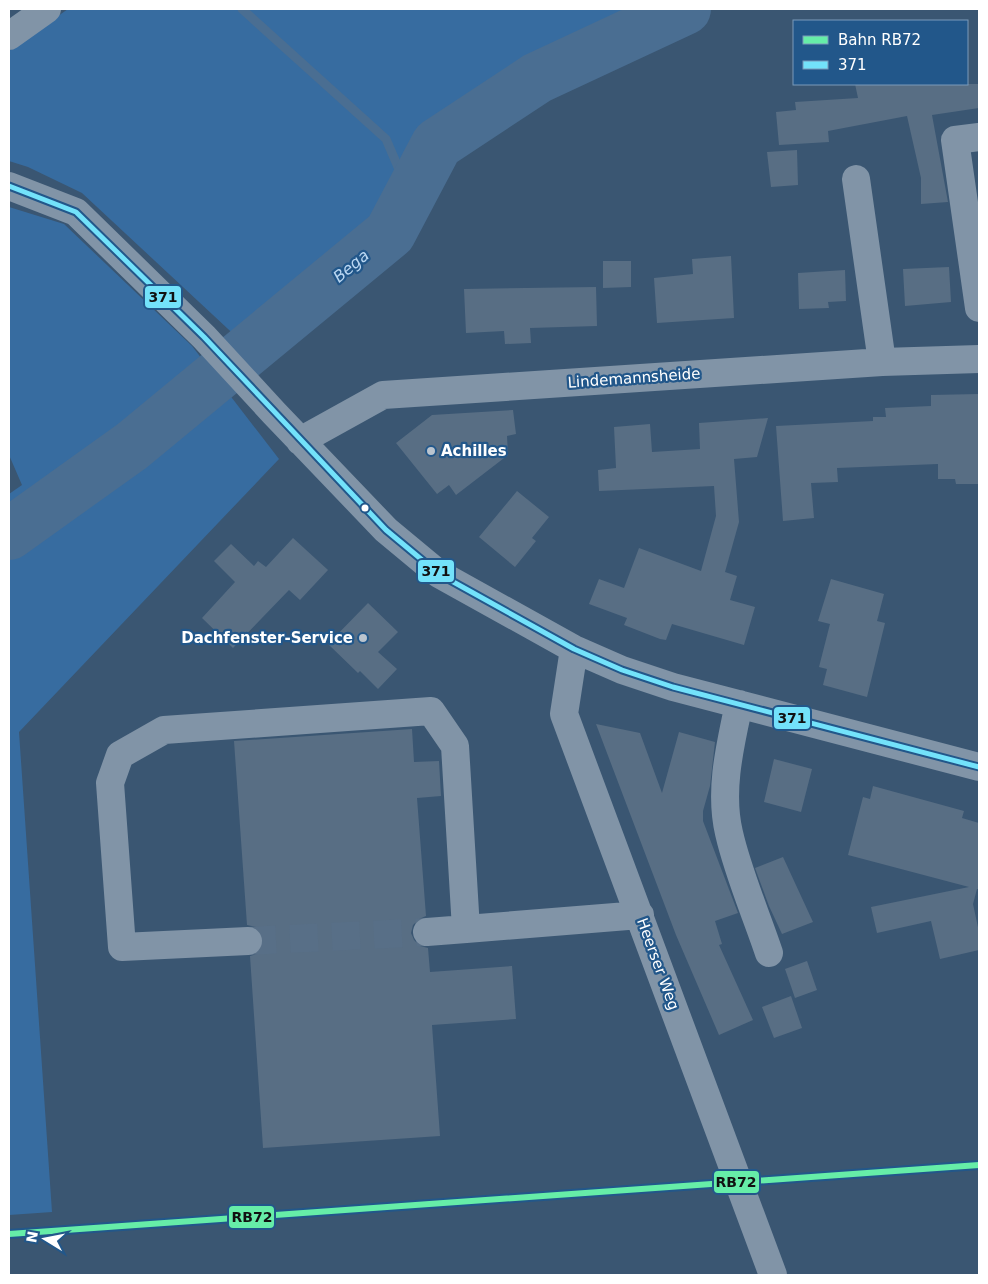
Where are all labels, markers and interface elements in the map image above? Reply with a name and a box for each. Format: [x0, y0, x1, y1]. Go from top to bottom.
legend [793, 20, 968, 85]
text: Bahn RB72 [838, 31, 921, 49]
text: 371 [838, 56, 867, 74]
water label: Bega [329, 246, 373, 286]
line badge: 371 [144, 285, 182, 309]
text: 371 [148, 289, 178, 305]
street label: Lindemannsheide [567, 364, 701, 392]
place label: Achilles [441, 442, 507, 460]
marker: Achilles [425, 445, 437, 457]
unlabelled marker [360, 503, 370, 513]
line badge: 371 [417, 559, 455, 583]
text: 371 [421, 563, 451, 579]
place label: Dachfenster-Service [181, 629, 353, 647]
marker: Dachfenster-Service [357, 632, 369, 644]
line badge: 371 [773, 706, 811, 730]
text: 371 [777, 710, 807, 726]
street label: Heerser Weg [633, 916, 683, 1012]
line badge: RB72 [713, 1170, 760, 1194]
text: RB72 [716, 1174, 756, 1190]
line badge: RB72 [228, 1205, 275, 1229]
text: RB72 [232, 1209, 272, 1225]
north arrow [20, 1214, 70, 1264]
text: N [23, 1230, 41, 1244]

